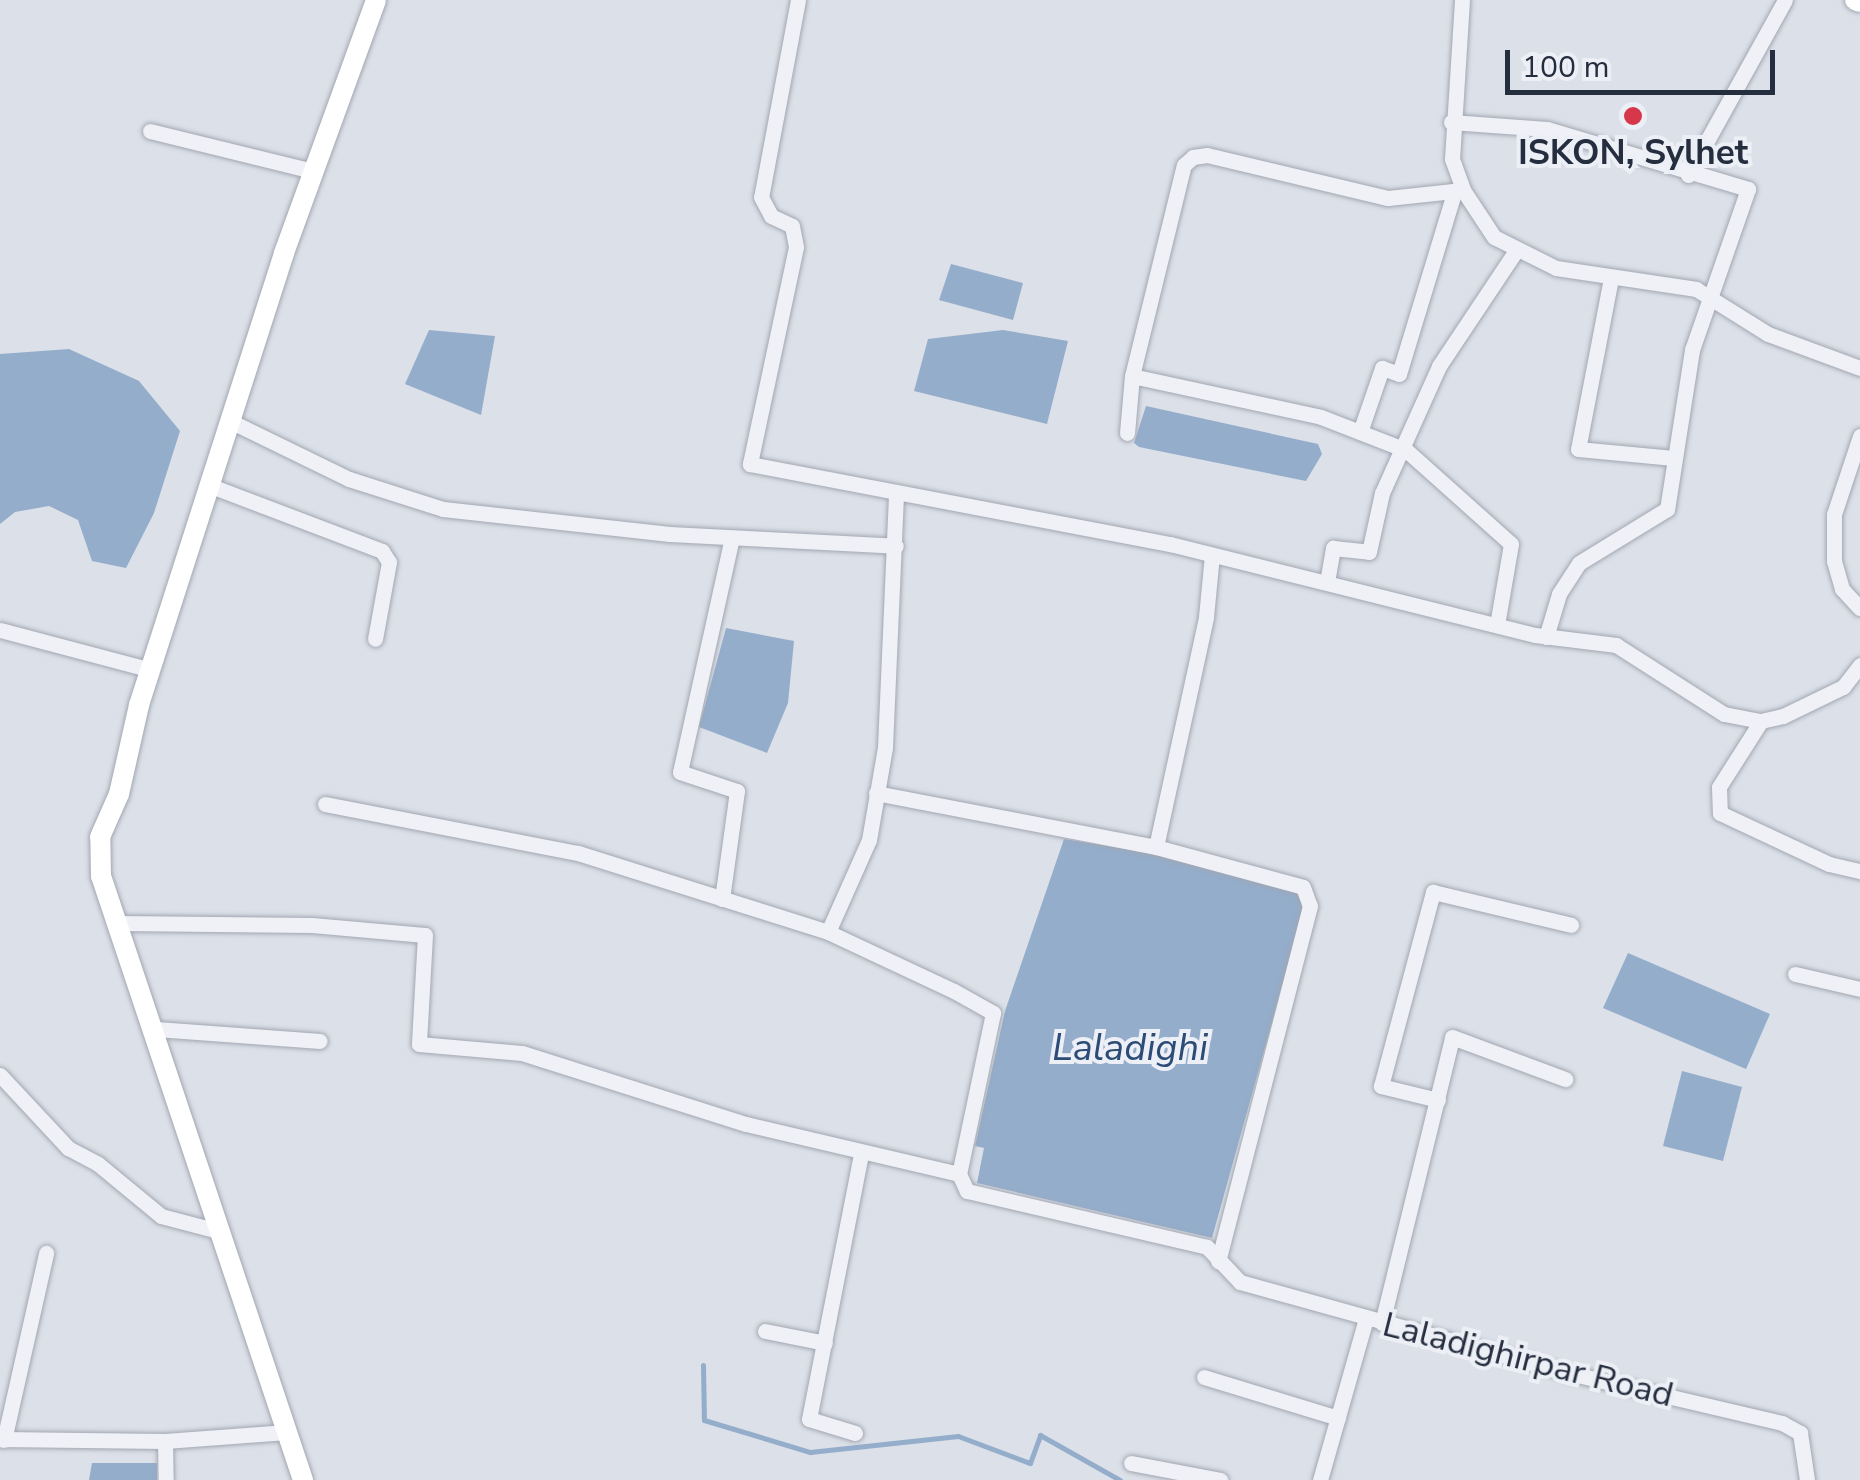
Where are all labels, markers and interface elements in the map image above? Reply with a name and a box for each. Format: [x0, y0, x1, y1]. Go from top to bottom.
scale bar [1510, 30, 1780, 92]
text: 100 m [1522, 47, 1609, 88]
marker: ISKON, Sylhet [1622, 105, 1644, 127]
place label: ISKON, Sylhet [1518, 132, 1748, 174]
water label: Laladighi [1052, 1025, 1208, 1071]
street label: Laladighirpar Road [1378, 1304, 1678, 1416]

